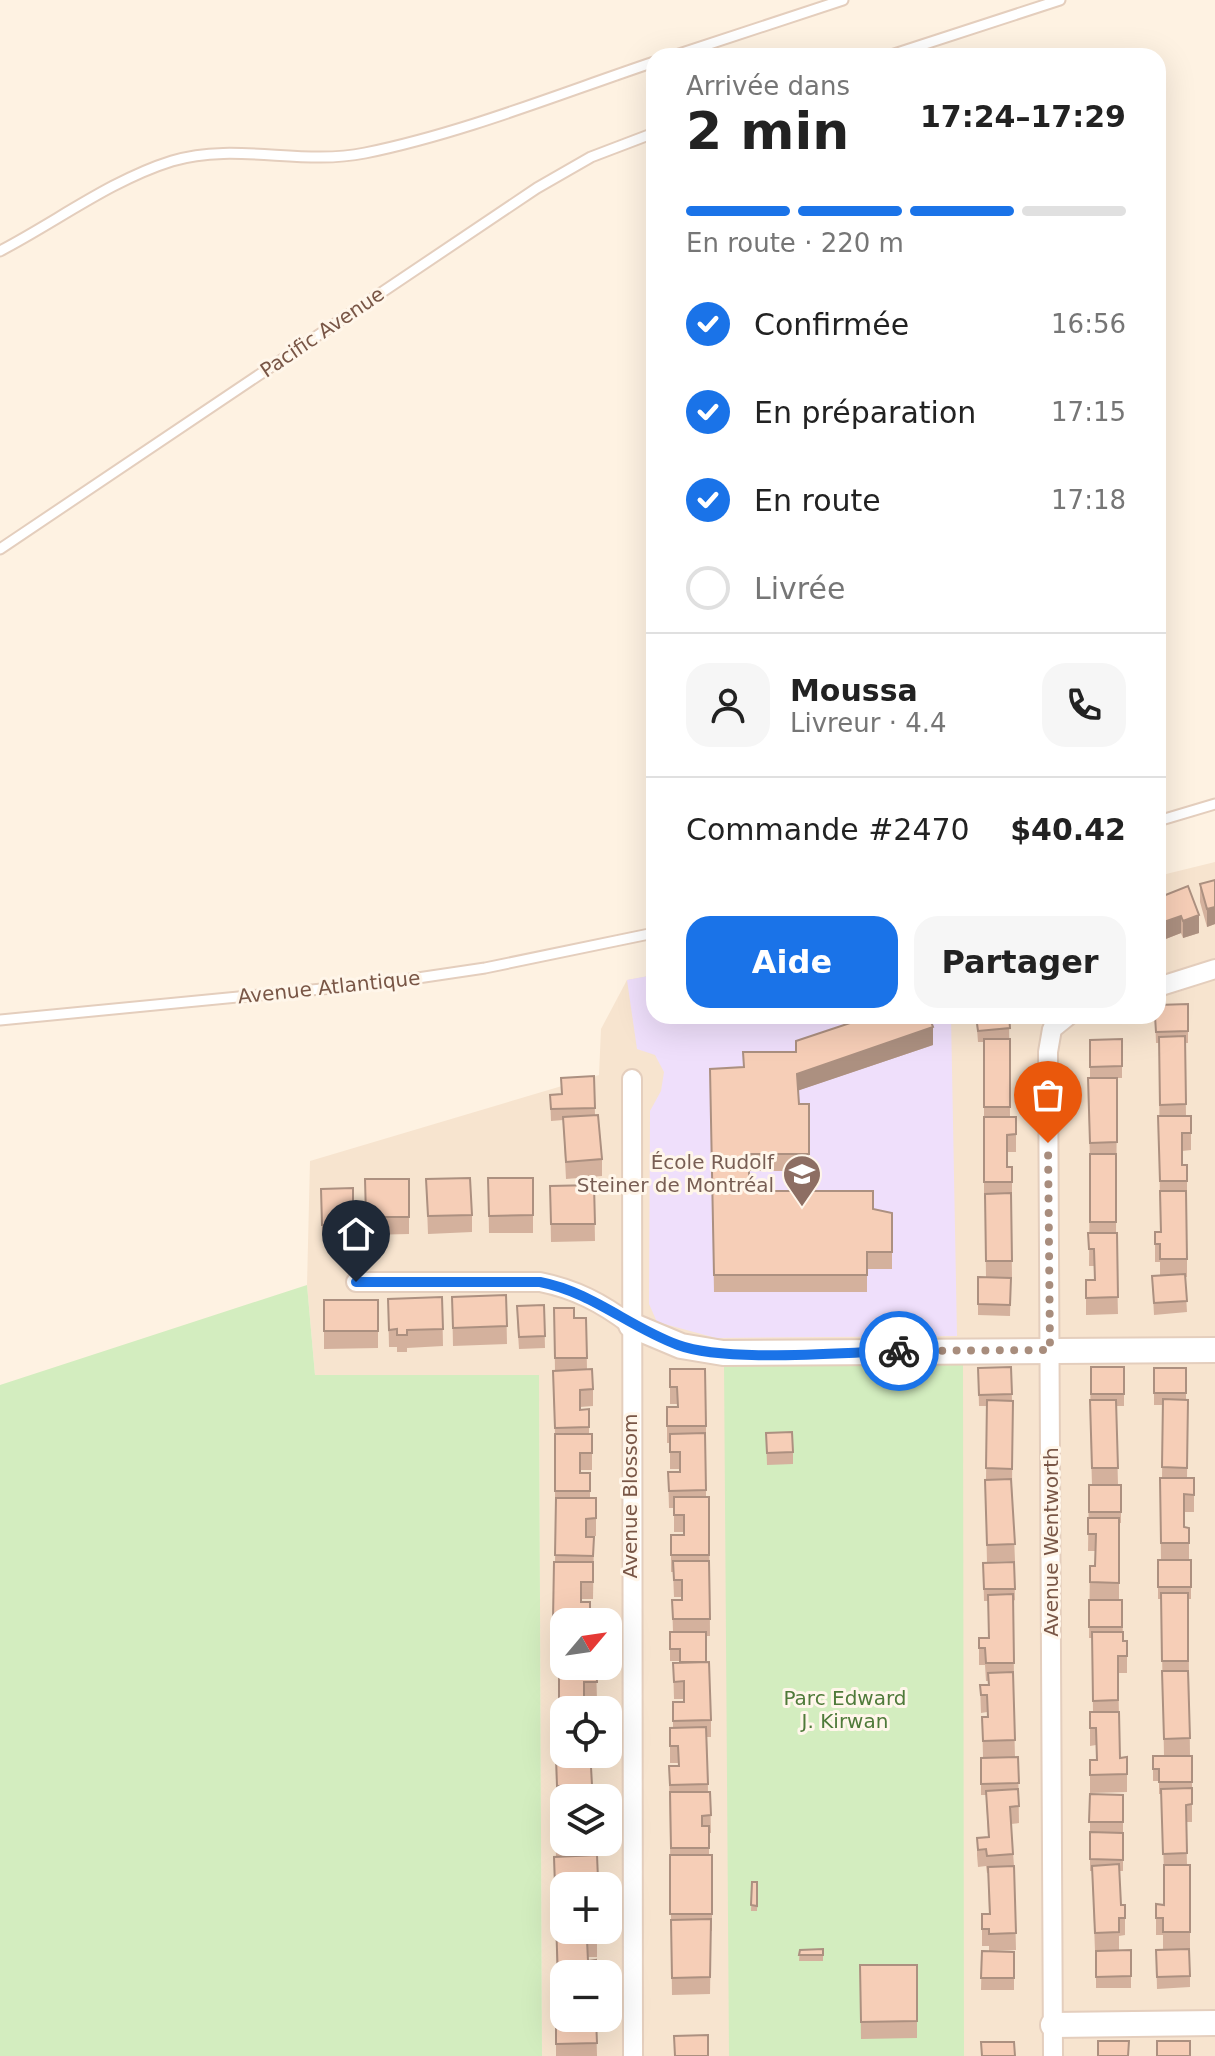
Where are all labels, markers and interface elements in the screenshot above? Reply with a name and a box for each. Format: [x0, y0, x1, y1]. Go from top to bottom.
text: Arrivée dans [686, 71, 850, 101]
text: 17:24–17:29 [920, 99, 1126, 134]
text: 2 min [686, 101, 849, 161]
text: En route · 220 m [686, 228, 904, 258]
street label: Pacific Avenue [256, 282, 388, 382]
icon: check [686, 302, 730, 346]
text: Confirmée [754, 307, 909, 342]
text: 16:56 [1051, 309, 1126, 339]
icon: check [686, 390, 730, 434]
text: En préparation [754, 395, 976, 430]
text: 17:15 [1051, 397, 1126, 427]
icon: check [686, 478, 730, 522]
text: En route [754, 483, 881, 518]
text: 17:18 [1051, 485, 1126, 515]
text: Livrée [754, 571, 845, 606]
button: person [686, 663, 770, 747]
button: phone [1042, 663, 1126, 747]
text: Moussa [790, 673, 918, 708]
text: Livreur · 4.4 [790, 708, 947, 738]
text: Commande #2470 [686, 812, 970, 847]
text: $40.42 [1010, 812, 1126, 847]
button: Aide [686, 916, 898, 1008]
button: Partager [914, 916, 1126, 1008]
street label: Avenue Atlantique [237, 965, 421, 1009]
pin [1014, 1061, 1082, 1143]
icon: bag [1026, 1073, 1070, 1117]
place label: École Rudolf Steiner de Montréal [577, 1150, 775, 1197]
school or university icon: École Rudolf Steiner de Montréal [781, 1153, 823, 1208]
pin [322, 1200, 390, 1282]
icon: home [334, 1212, 378, 1256]
courier [859, 1311, 939, 1391]
icon: bike [877, 1329, 921, 1373]
street label: Avenue Blossom [618, 1414, 642, 1578]
street label: Avenue Wentworth [1039, 1447, 1063, 1637]
north arrow [550, 1608, 622, 1680]
map controls [550, 1608, 622, 2032]
park label: Parc Edward J. Kirwan [783, 1686, 907, 1733]
button: locate [550, 1696, 622, 1768]
button: layers [550, 1784, 622, 1856]
button: + [550, 1872, 622, 1944]
button: − [550, 1960, 622, 2032]

